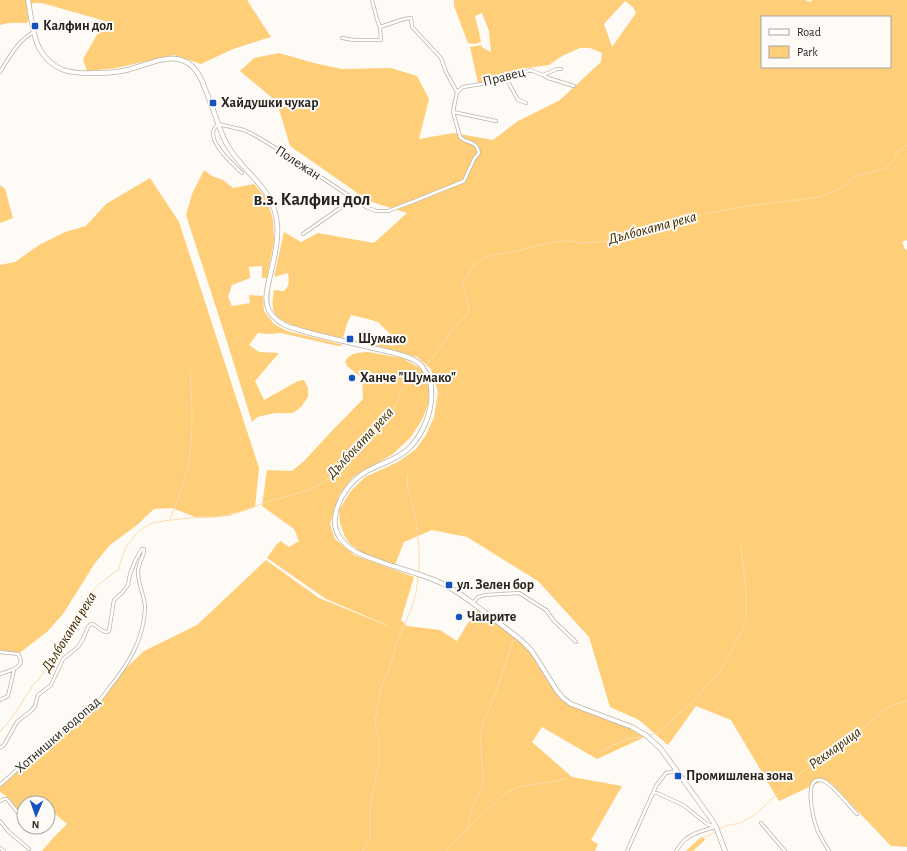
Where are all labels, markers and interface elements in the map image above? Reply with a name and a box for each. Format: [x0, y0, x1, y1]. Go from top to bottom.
legend [761, 16, 891, 68]
place label: Калфин дол [43, 19, 113, 33]
marker: Калфин дол [30, 21, 40, 31]
text: Road [797, 26, 821, 38]
text: Park [797, 46, 818, 58]
street label: Правец [481, 65, 527, 89]
place label: Хайдушки чукар [221, 96, 318, 110]
marker: Хайдушки чукар [208, 98, 218, 108]
street label: Полежан [273, 143, 323, 183]
district label: в.з. Калфин дол [253, 191, 371, 209]
water label: Дълбоката река [605, 209, 698, 247]
place label: Шумако [358, 332, 406, 346]
marker: Шумако [345, 334, 355, 344]
place label: Ханче "Шумако" [360, 371, 456, 385]
marker: Ханче "Шумако" [347, 373, 357, 383]
water label: Дълбоката река [323, 405, 397, 482]
place label: ул. Зелен бор [456, 578, 534, 592]
marker: ул. Зелен бор [444, 580, 454, 590]
water label: Дълбоката река [38, 589, 99, 675]
place label: Чаирите [467, 610, 517, 624]
marker: Чаирите [454, 612, 464, 622]
street label: Хотнишки водопад [13, 694, 103, 776]
water label: Рекмарица [806, 724, 864, 772]
place label: Промишлена зона [686, 769, 793, 783]
marker: Промишлена зона [673, 771, 683, 781]
north arrow [16, 795, 56, 835]
text: N [32, 819, 40, 830]

